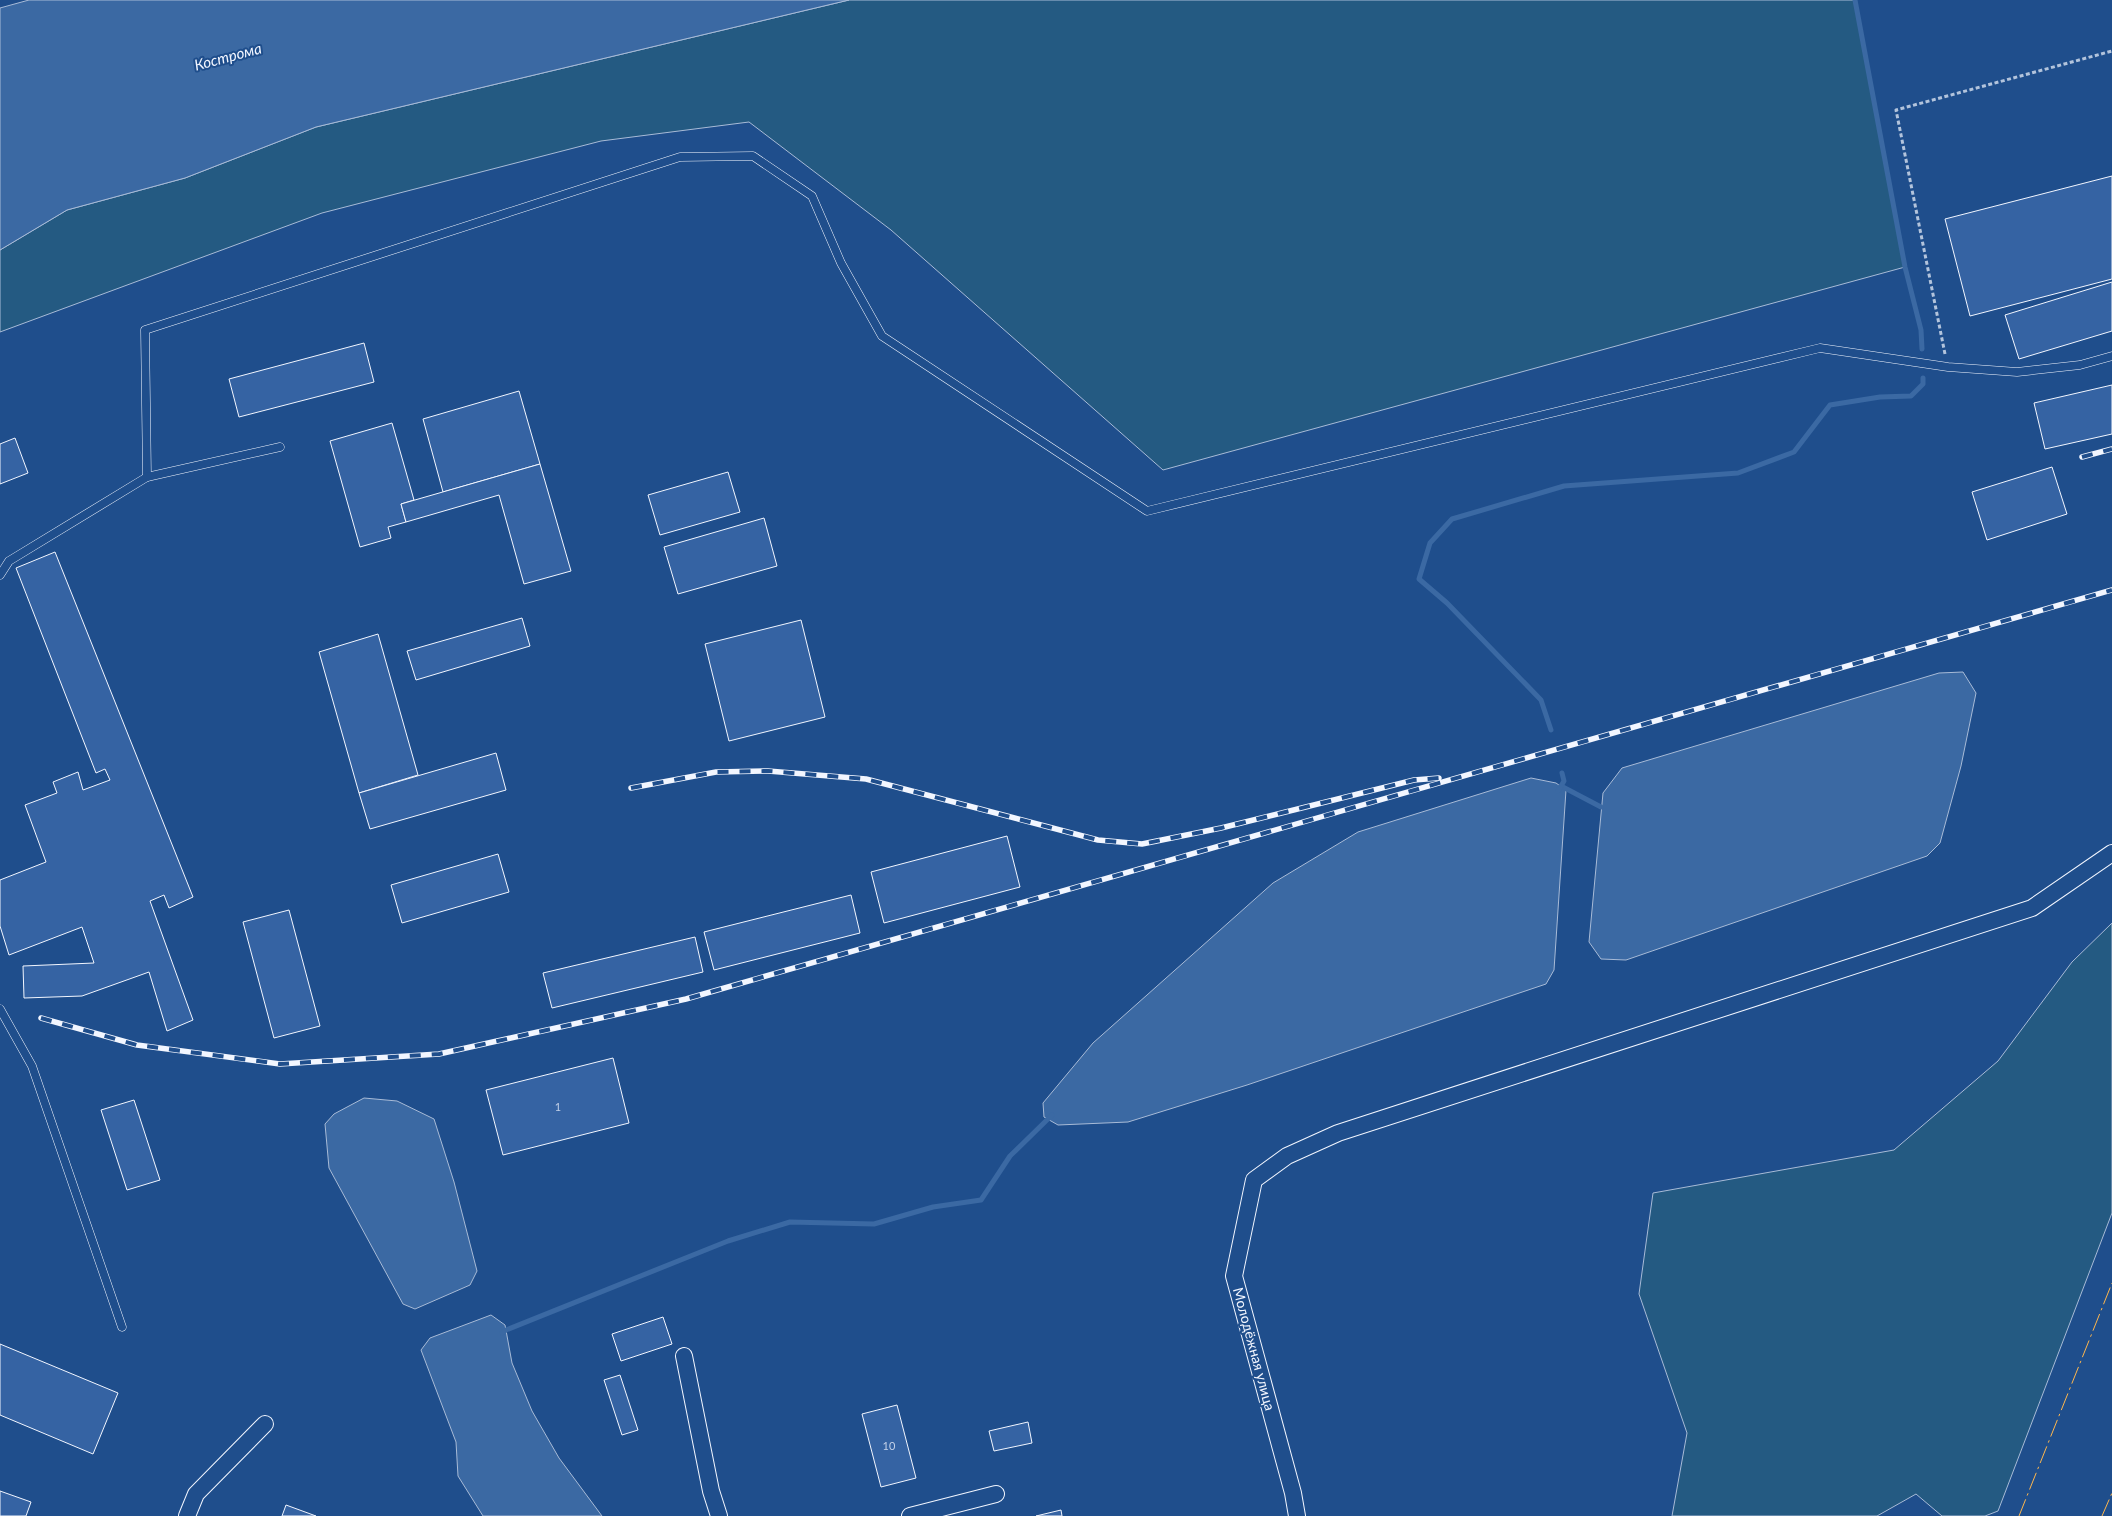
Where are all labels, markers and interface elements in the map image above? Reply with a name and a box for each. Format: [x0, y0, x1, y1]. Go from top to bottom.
water label: Кострома [192, 38, 264, 74]
house number: 1 [555, 1100, 561, 1113]
street label: Молодёжная улица [1230, 1285, 1279, 1412]
house number: 10 [883, 1439, 896, 1452]

